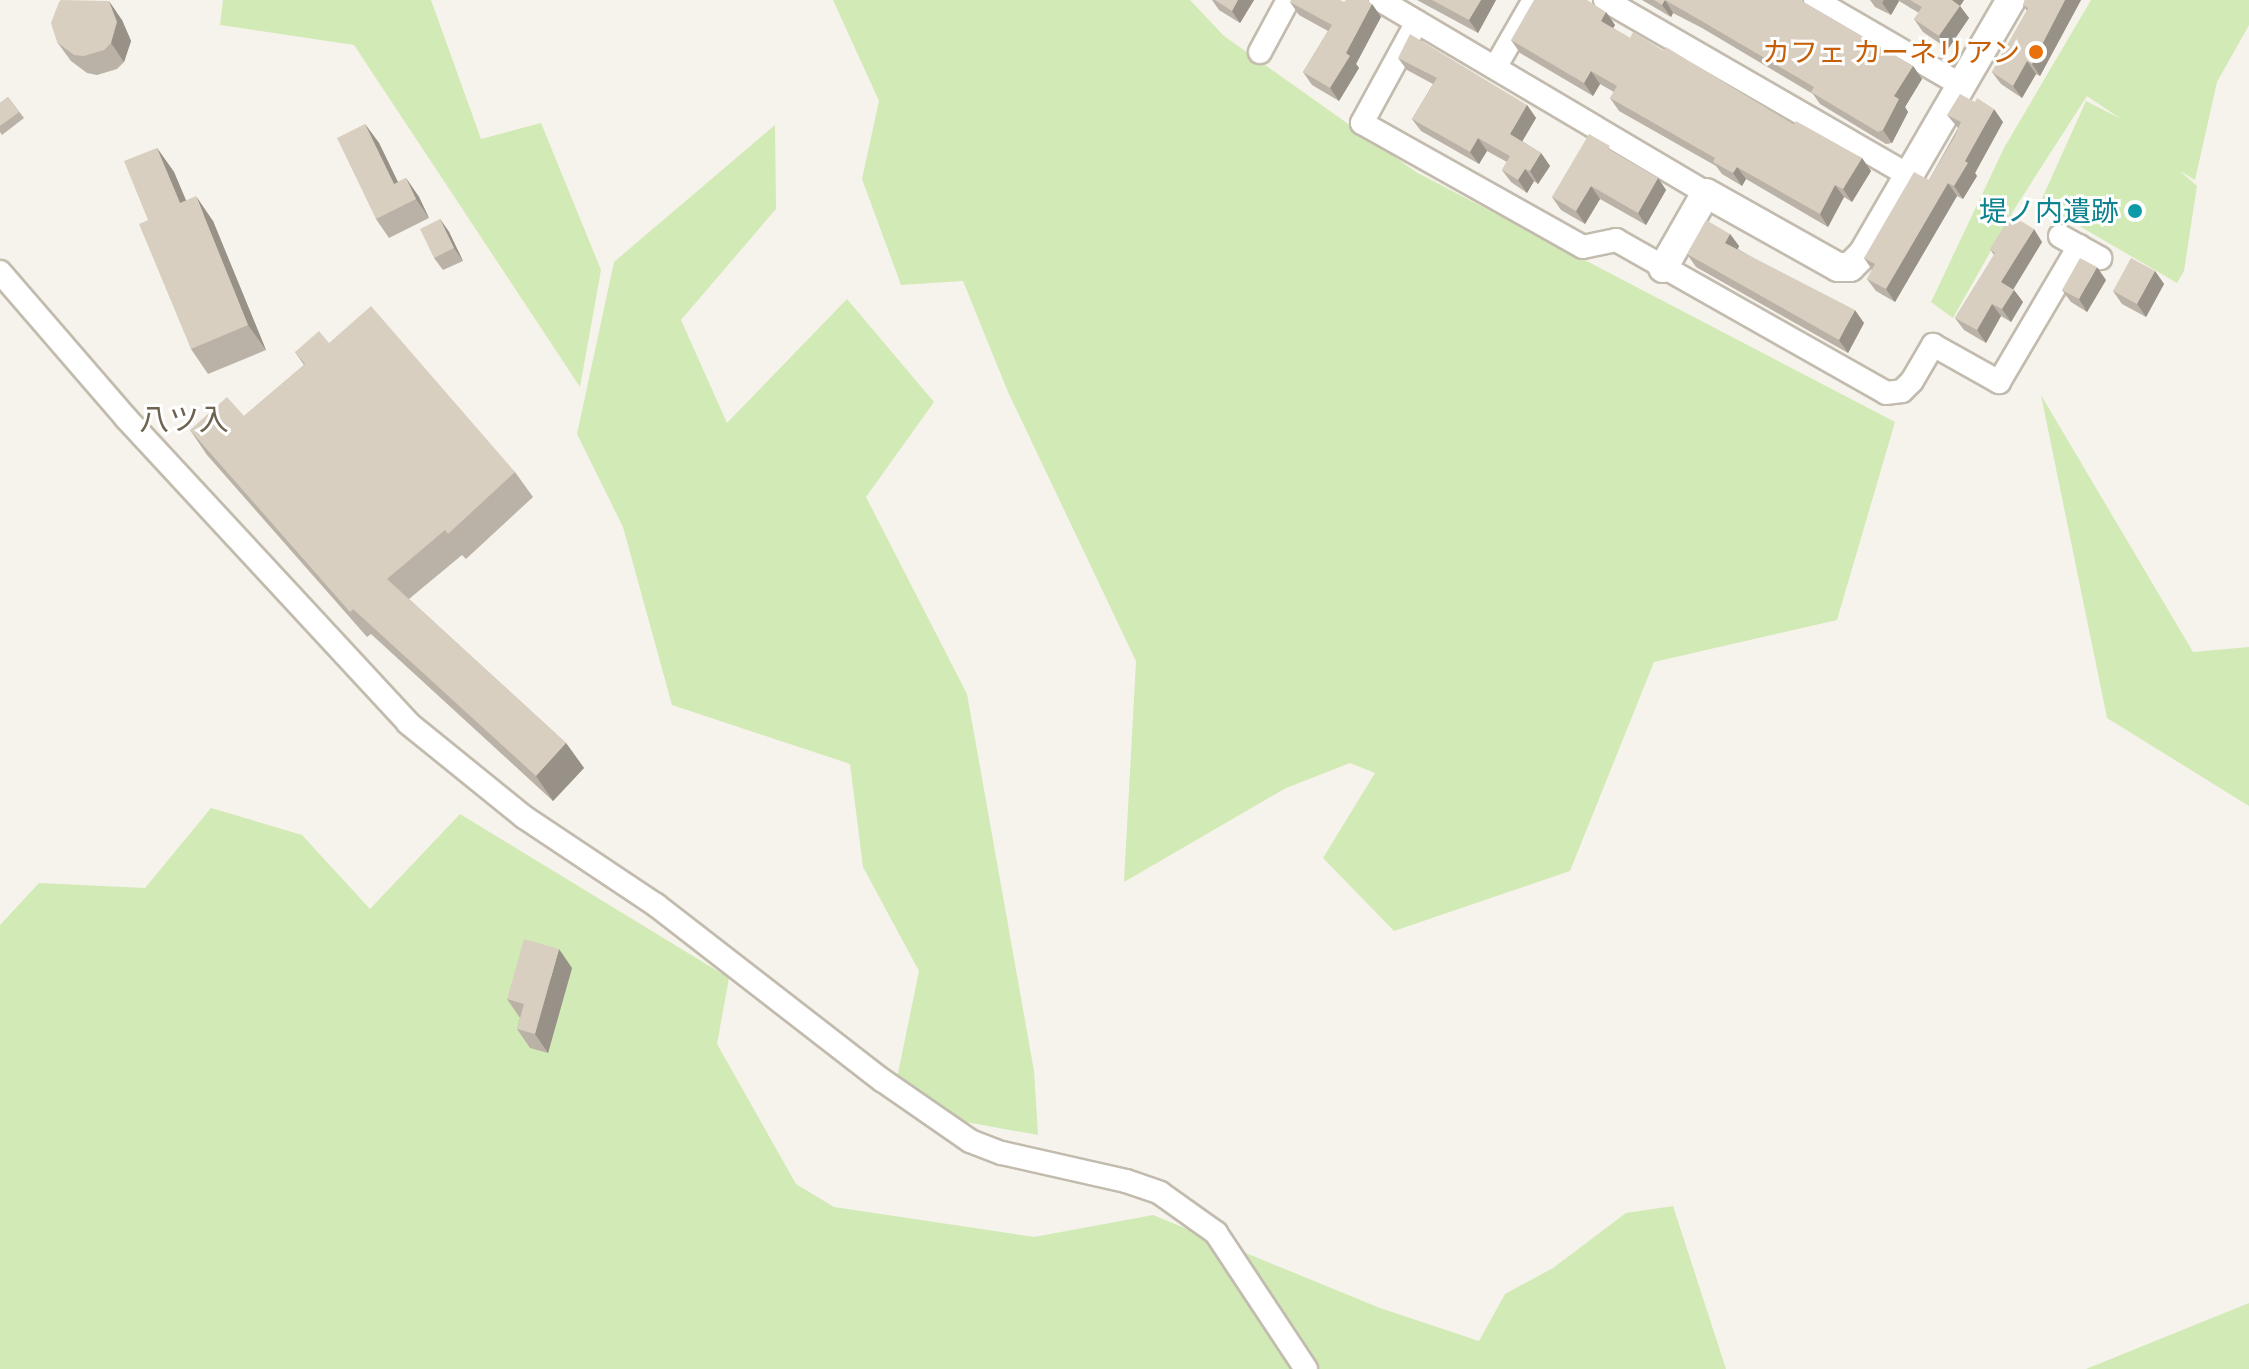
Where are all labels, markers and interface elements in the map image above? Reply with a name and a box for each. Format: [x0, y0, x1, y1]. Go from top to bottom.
place label: カフェ カーネリアン [1761, 35, 2020, 69]
marker: カフェ カーネリアン [2027, 43, 2045, 61]
place label: 堤ノ内遺跡 [1979, 194, 2119, 228]
marker: 堤ノ内遺跡 [2126, 202, 2144, 220]
district label: 八ツ入 [139, 401, 229, 437]

